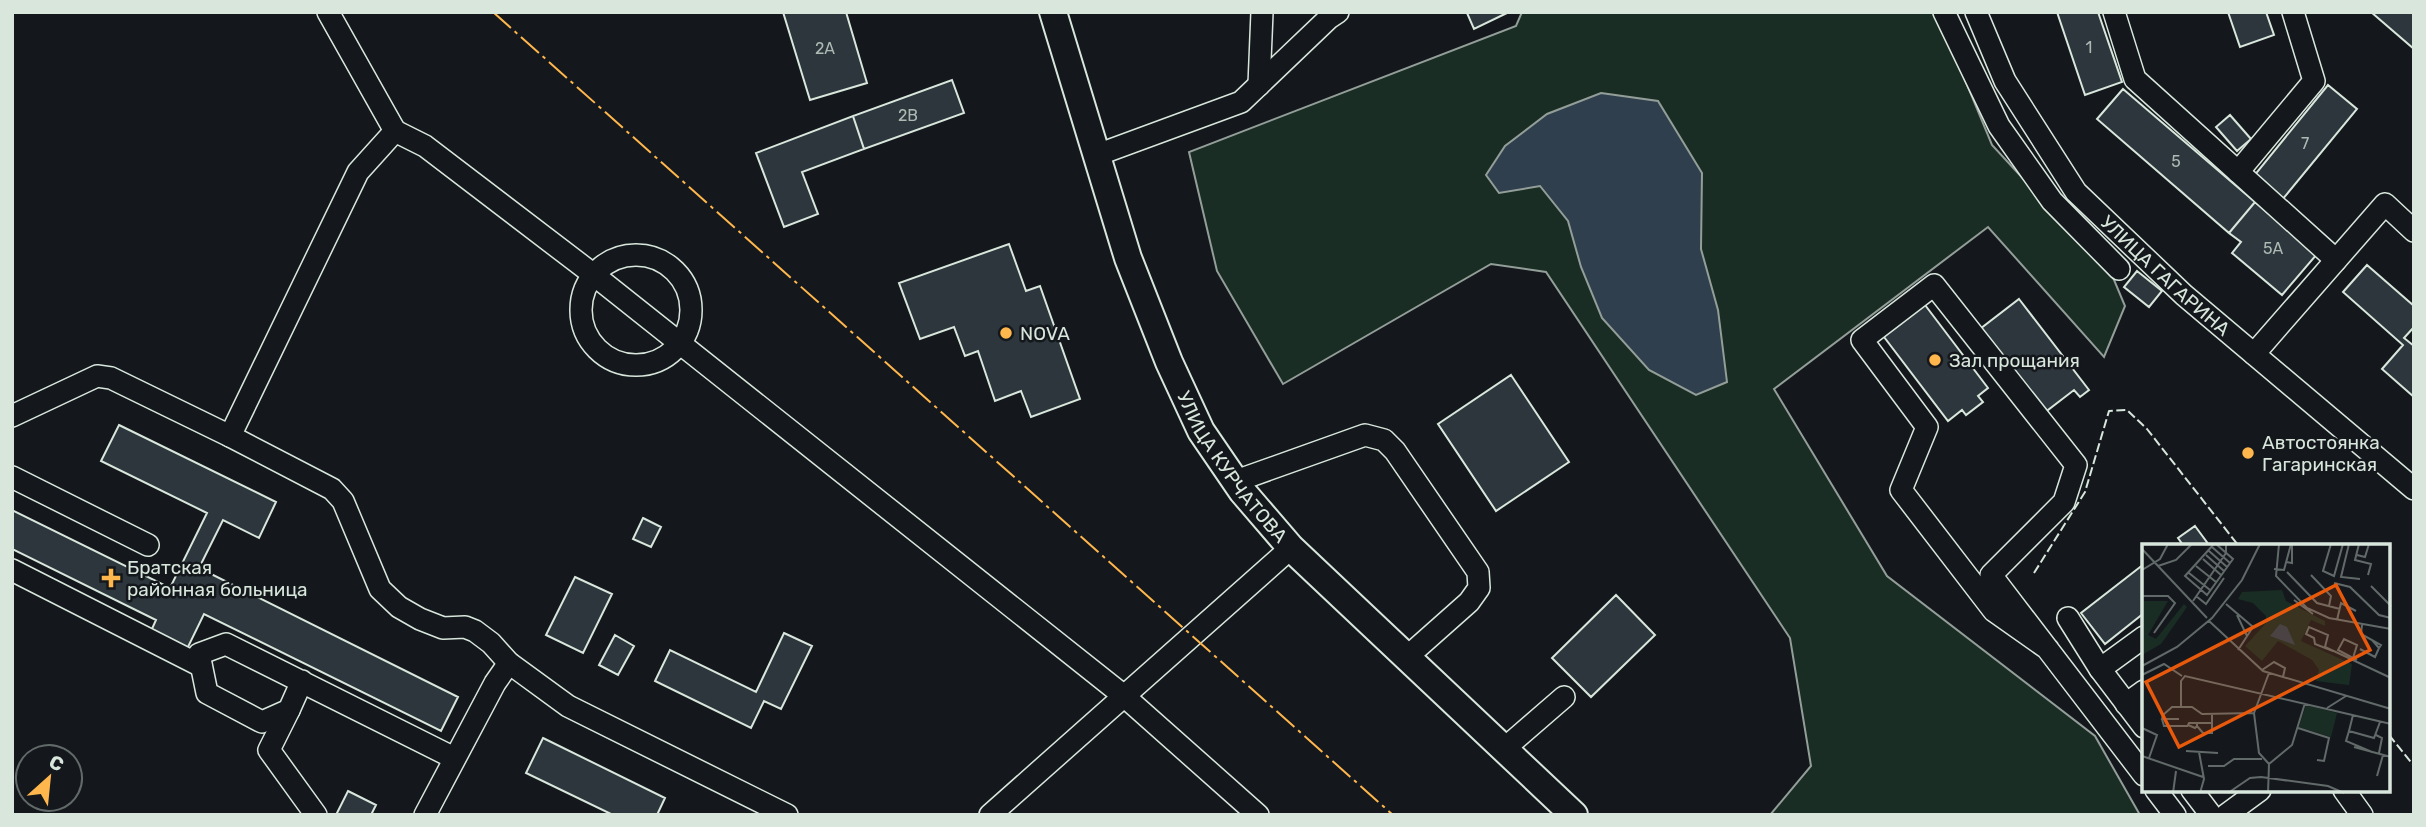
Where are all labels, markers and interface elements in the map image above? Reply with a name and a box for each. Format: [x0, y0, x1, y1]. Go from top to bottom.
house number: 1 [2086, 38, 2092, 57]
house number: 2А [815, 39, 835, 58]
house number: 2В [898, 106, 918, 125]
house number: 7 [2301, 134, 2309, 153]
house number: 5 [2171, 152, 2181, 171]
street label: УЛИЦА ГАГАРИНА [2096, 211, 2235, 341]
house number: 5А [2263, 239, 2283, 258]
place label: NOVA [1020, 322, 1070, 345]
marker: NOVA [998, 325, 1014, 341]
place label: Зал прощания [1949, 349, 2080, 372]
marker: Зал прощания [1927, 352, 1943, 368]
street label: УЛИЦА КУРЧАТОВА [1172, 388, 1292, 548]
place label: Автостоянка Гагаринская [2262, 431, 2380, 476]
marker: Автостоянка Гагаринская [2240, 445, 2256, 461]
inset map [2142, 544, 2391, 792]
place label: Братская районная больница [127, 556, 308, 601]
marker: Братская районная больница [101, 568, 121, 588]
north arrow [14, 743, 84, 813]
text: С [45, 750, 68, 777]

